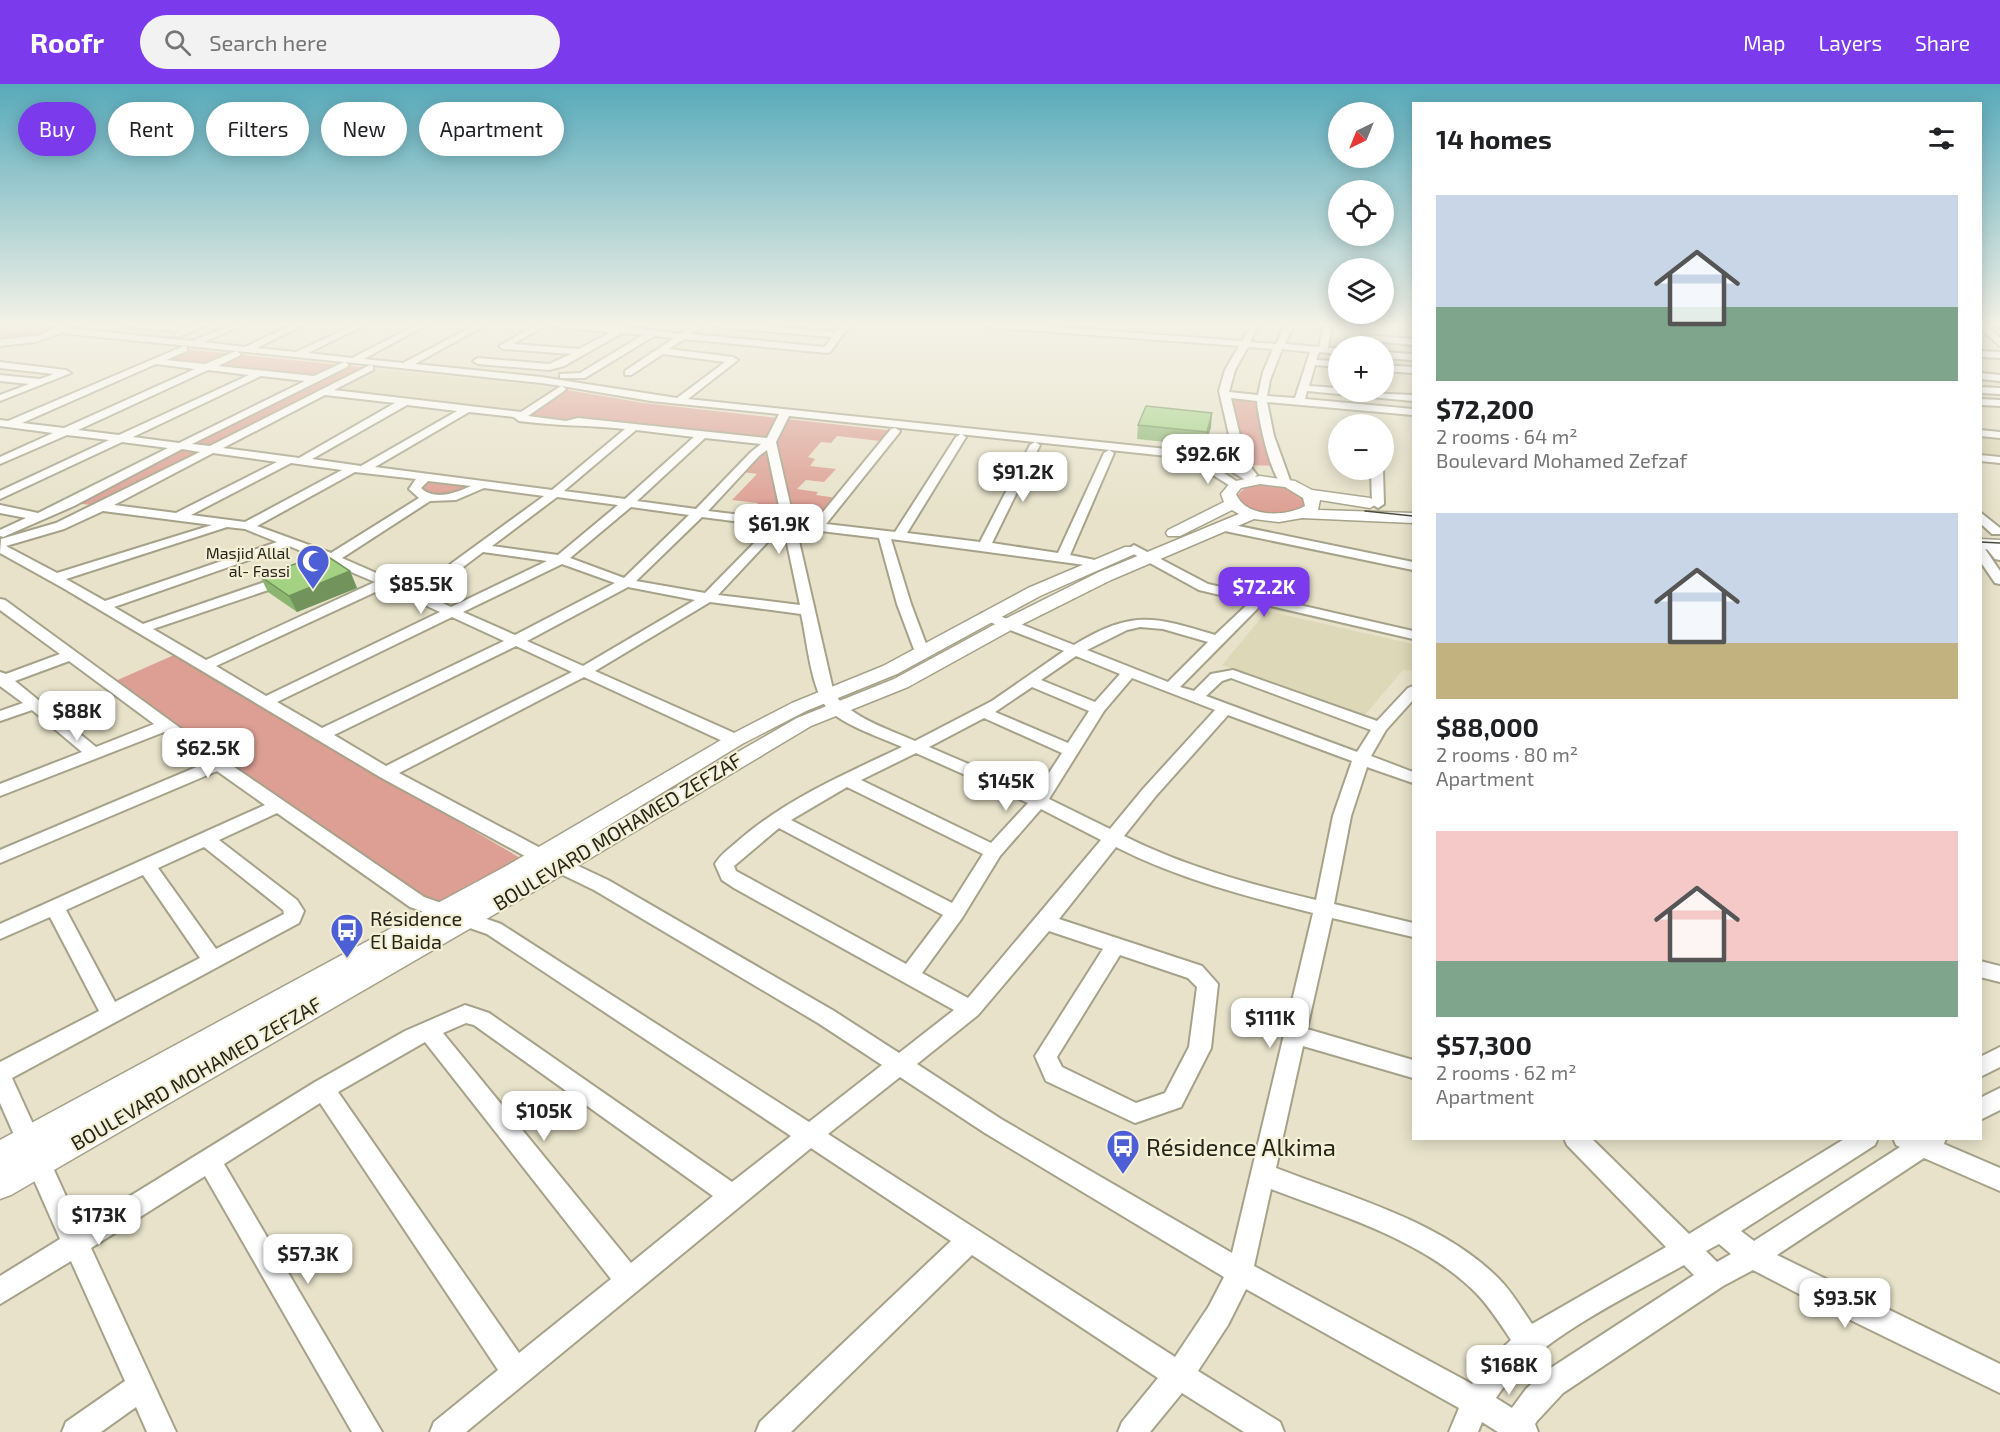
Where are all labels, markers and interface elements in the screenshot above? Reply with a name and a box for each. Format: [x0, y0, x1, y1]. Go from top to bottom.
search box [140, 15, 560, 69]
text: Roofr [30, 25, 104, 59]
icon: search [161, 26, 194, 59]
text: Search here [209, 29, 327, 55]
text: Map [1743, 30, 1785, 55]
text: Layers [1818, 30, 1882, 55]
text: Share [1915, 30, 1970, 55]
chip: Buy [18, 102, 96, 156]
chip: Rent [108, 102, 194, 156]
chip: Filters [206, 102, 309, 156]
chip: New [321, 102, 407, 156]
chip: Apartment [419, 102, 564, 156]
north arrow [1328, 102, 1394, 168]
map controls [1328, 102, 1394, 480]
icon: filters [1925, 122, 1958, 155]
text: 14 homes [1436, 123, 1552, 154]
button: locate [1328, 180, 1394, 246]
icon: home [1643, 234, 1751, 342]
button: layers [1328, 258, 1394, 324]
button: + [1328, 336, 1394, 402]
text: $72,200 [1436, 393, 1534, 424]
button: − [1328, 414, 1394, 480]
text: 2 rooms · 64 m² [1436, 424, 1578, 448]
pin: $92.6K [1159, 434, 1257, 485]
text: $92.6K [1176, 441, 1240, 465]
text: Boulevard Mohamed Zefzaf [1436, 448, 1687, 472]
pin: $91.2K [974, 452, 1072, 503]
text: $91.2K [992, 459, 1054, 483]
pin: $61.9K [730, 504, 828, 555]
text: $61.9K [748, 511, 810, 535]
place label: Masjid Allal al- Fassi [206, 543, 290, 580]
mosque icon: Masjid Allal al- Fassi [295, 543, 331, 590]
icon: home [1643, 552, 1751, 660]
pin: $85.5K [372, 564, 470, 615]
pin: $72.2K [1215, 567, 1313, 618]
text: $85.5K [389, 571, 453, 595]
text: $72.2K [1233, 574, 1295, 598]
pin: $88K [41, 691, 113, 742]
text: $88K [52, 698, 102, 722]
text: $88,000 [1436, 711, 1539, 742]
pin: $62.5K [159, 728, 257, 779]
text: $62.5K [176, 735, 240, 759]
text: 2 rooms · 80 m² [1436, 742, 1578, 766]
street label: BOULEVARD MOHAMED ZEFZAF [488, 747, 746, 915]
pin: $145K [964, 761, 1048, 812]
text: Apartment [1436, 766, 1534, 790]
text: $145K [978, 768, 1034, 792]
icon: home [1643, 870, 1751, 978]
place label: Résidence El Baida [370, 906, 462, 953]
bus stop icon: Résidence El Baida [329, 912, 365, 959]
street label: BOULEVARD MOHAMED ZEFZAF [66, 991, 326, 1155]
pin: $111K [1228, 998, 1312, 1049]
text: $111K [1245, 1005, 1295, 1029]
text: $57,300 [1436, 1029, 1532, 1060]
text: 2 rooms · 62 m² [1436, 1060, 1576, 1084]
text: Apartment [1436, 1084, 1534, 1108]
pin: $105K [502, 1091, 586, 1142]
text: $105K [516, 1098, 572, 1122]
bus stop icon: Résidence Alkima [1105, 1128, 1141, 1175]
place label: Résidence Alkima [1146, 1132, 1336, 1161]
pin: $173K [57, 1195, 141, 1246]
text: $173K [72, 1202, 126, 1226]
pin: $57.3K [259, 1234, 357, 1285]
text: $57.3K [277, 1241, 339, 1265]
pin: $93.5K [1796, 1278, 1894, 1329]
text: $93.5K [1813, 1285, 1877, 1309]
pin: $168K [1467, 1345, 1551, 1396]
text: $168K [1480, 1352, 1538, 1376]

